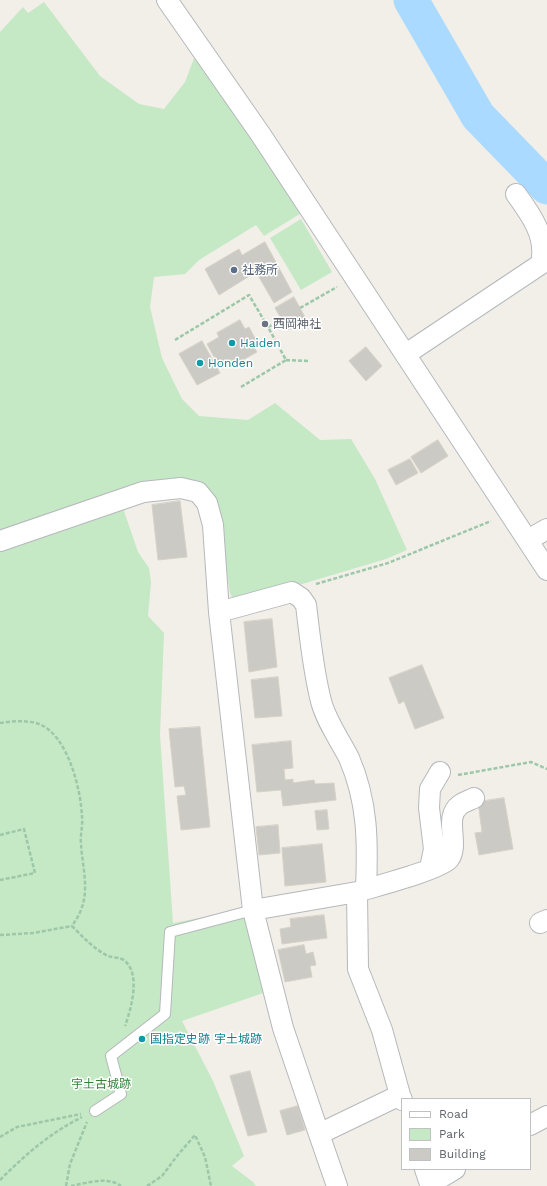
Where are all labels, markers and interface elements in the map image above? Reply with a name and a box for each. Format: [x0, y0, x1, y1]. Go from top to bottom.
place label: 社務所 [242, 263, 278, 277]
marker: 社務所 [229, 265, 239, 275]
place label: 西岡神社 [273, 317, 321, 331]
marker: 西岡神社 [260, 319, 270, 329]
place label: Haiden [240, 336, 281, 350]
marker: Haiden [227, 338, 237, 348]
place label: Honden [208, 356, 253, 370]
marker: Honden [195, 358, 205, 368]
place label: 国指定史跡 宇土城跡 [150, 1032, 262, 1046]
marker: 国指定史跡 宇土城跡 [137, 1034, 147, 1044]
park label: 宇土古城跡 [71, 1077, 131, 1091]
legend [401, 1098, 531, 1170]
text: Road [439, 1107, 468, 1121]
text: Park [439, 1127, 465, 1141]
text: Building [439, 1147, 486, 1161]

